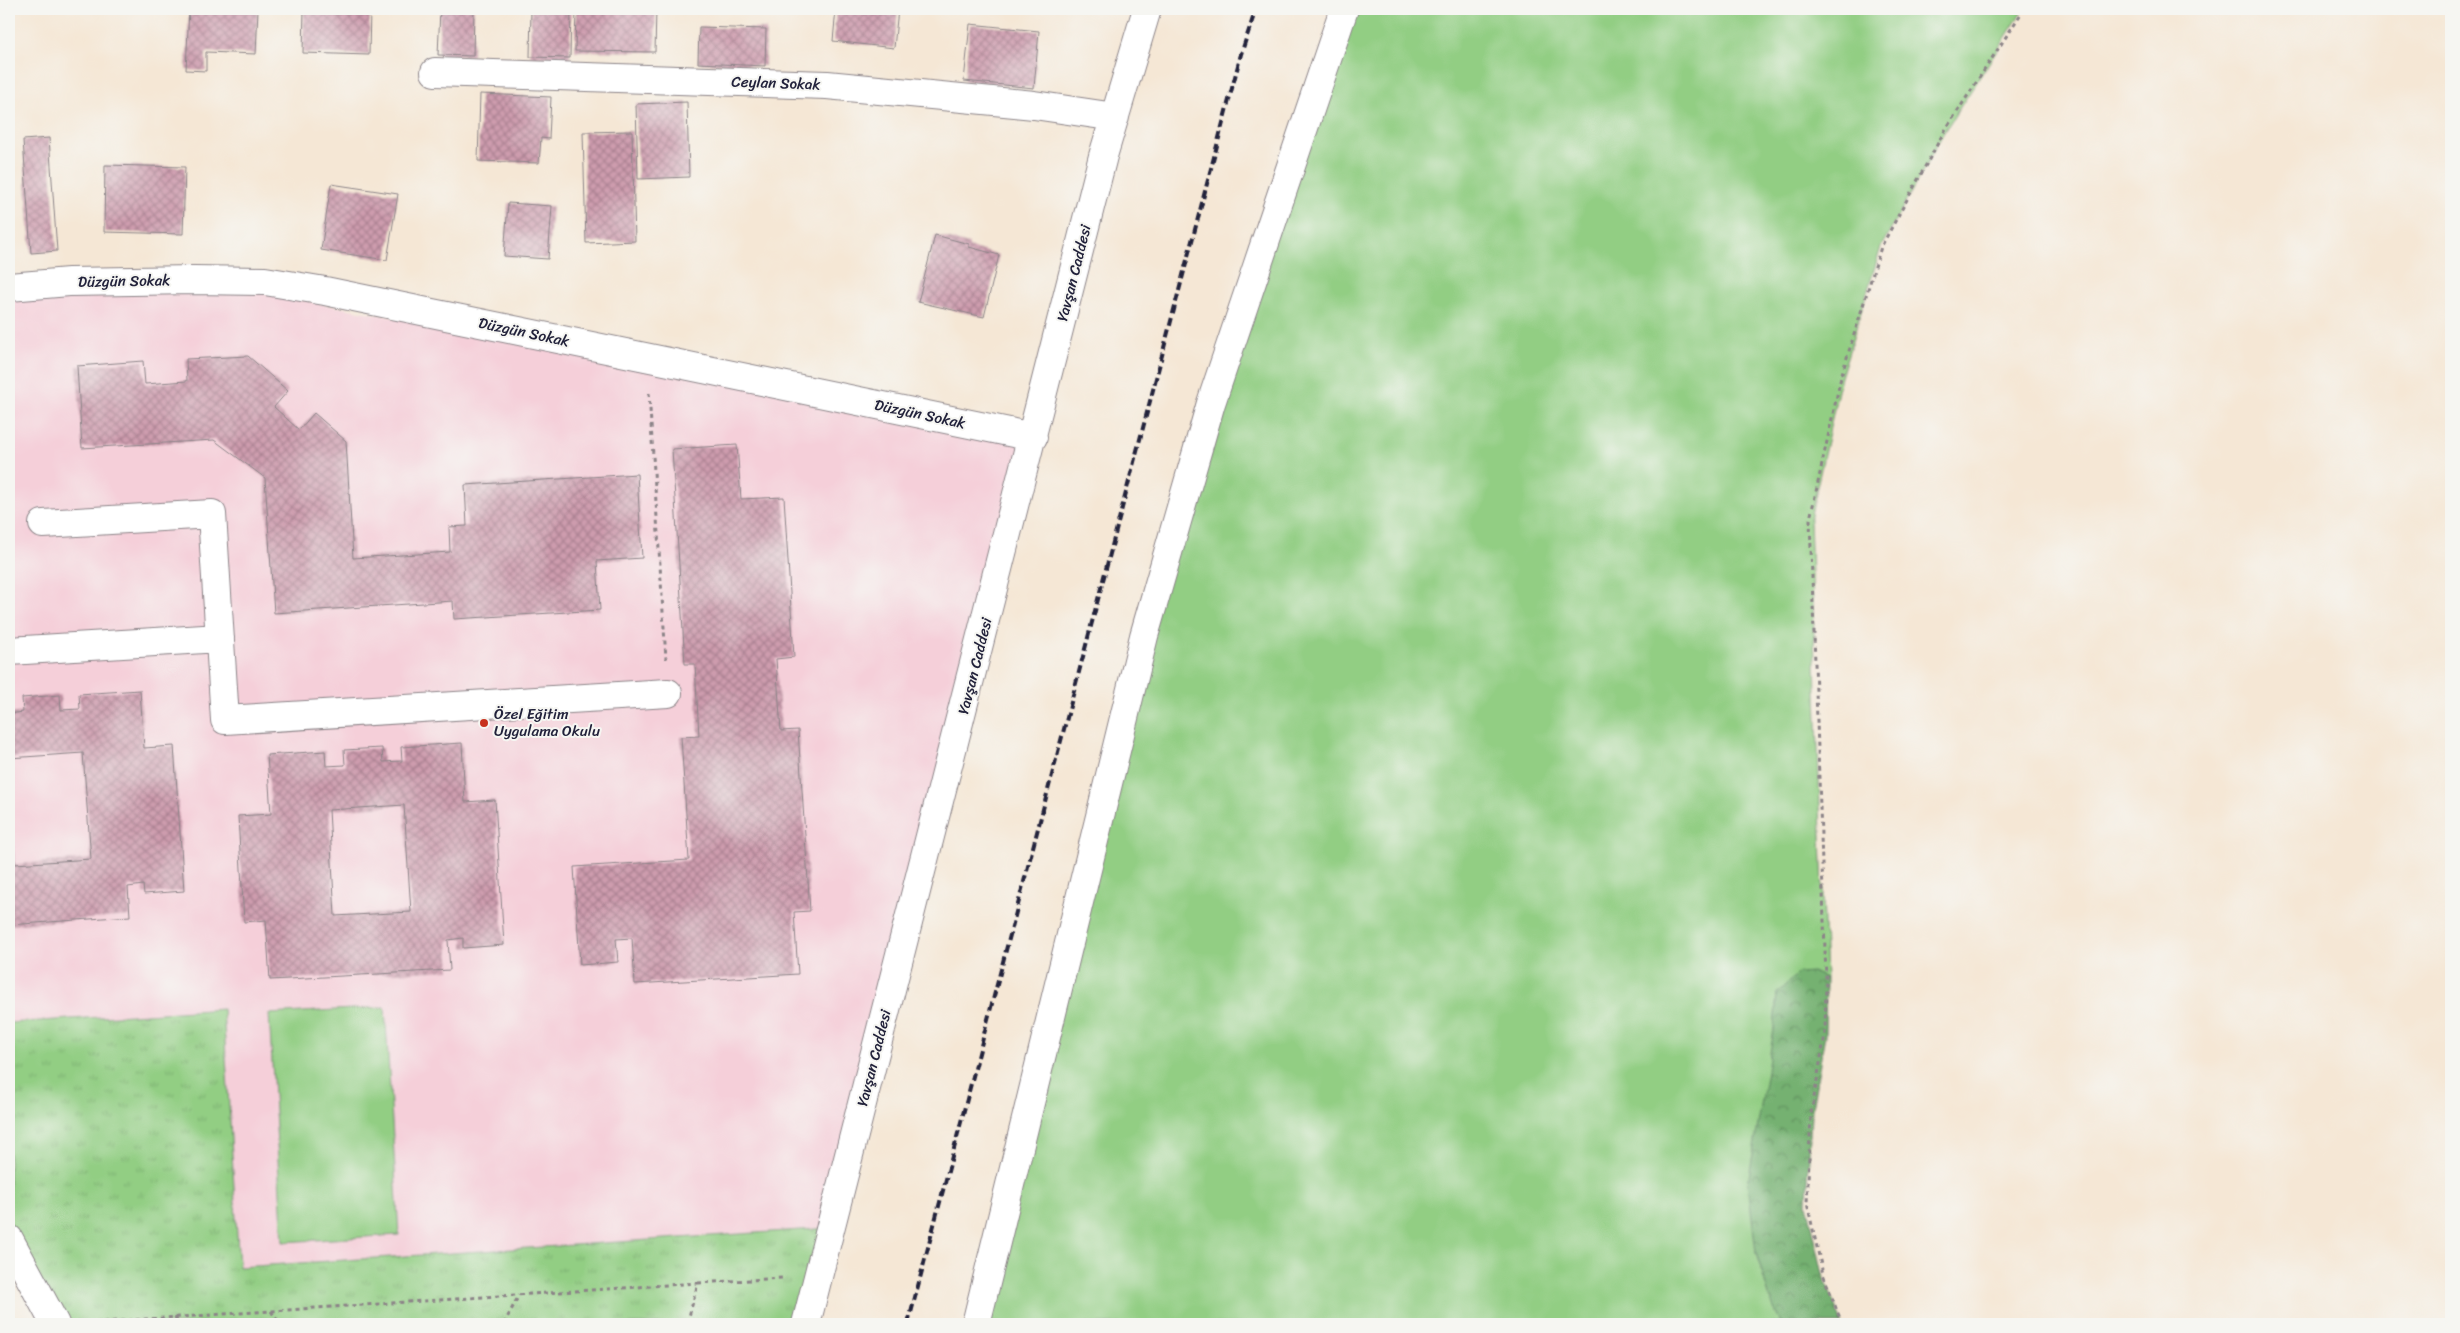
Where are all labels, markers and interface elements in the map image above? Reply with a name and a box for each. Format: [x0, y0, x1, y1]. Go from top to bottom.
street label: Ceylan Sokak [731, 68, 821, 98]
street label: Yavşan Caddesi [1049, 221, 1099, 324]
street label: Düzgün Sokak [78, 267, 170, 295]
street label: Düzgün Sokak [476, 310, 572, 354]
street label: Düzgün Sokak [872, 392, 968, 436]
street label: Yavşan Caddesi [950, 614, 1000, 717]
place label: Özel Eğitim Uygulama Okulu [494, 701, 600, 744]
marker: Özel Eğitim Uygulama Okulu [478, 717, 490, 729]
street label: Yavşan Caddesi [849, 1006, 899, 1109]

